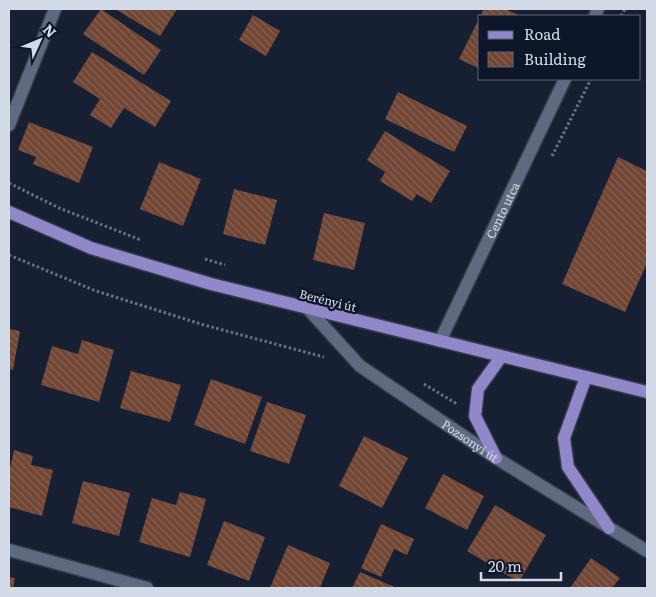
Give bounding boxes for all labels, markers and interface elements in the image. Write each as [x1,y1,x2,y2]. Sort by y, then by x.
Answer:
north arrow [15,15,65,65]
legend [478,15,641,80]
text: N [39,19,62,42]
text: Road [524,22,560,45]
text: Building [524,47,586,70]
street label: Cento utca [481,178,524,241]
street label: Berényi út [297,284,359,316]
street label: Pozsonyi út [438,415,503,466]
scale bar [481,550,561,582]
text: 20 m [488,554,522,577]

